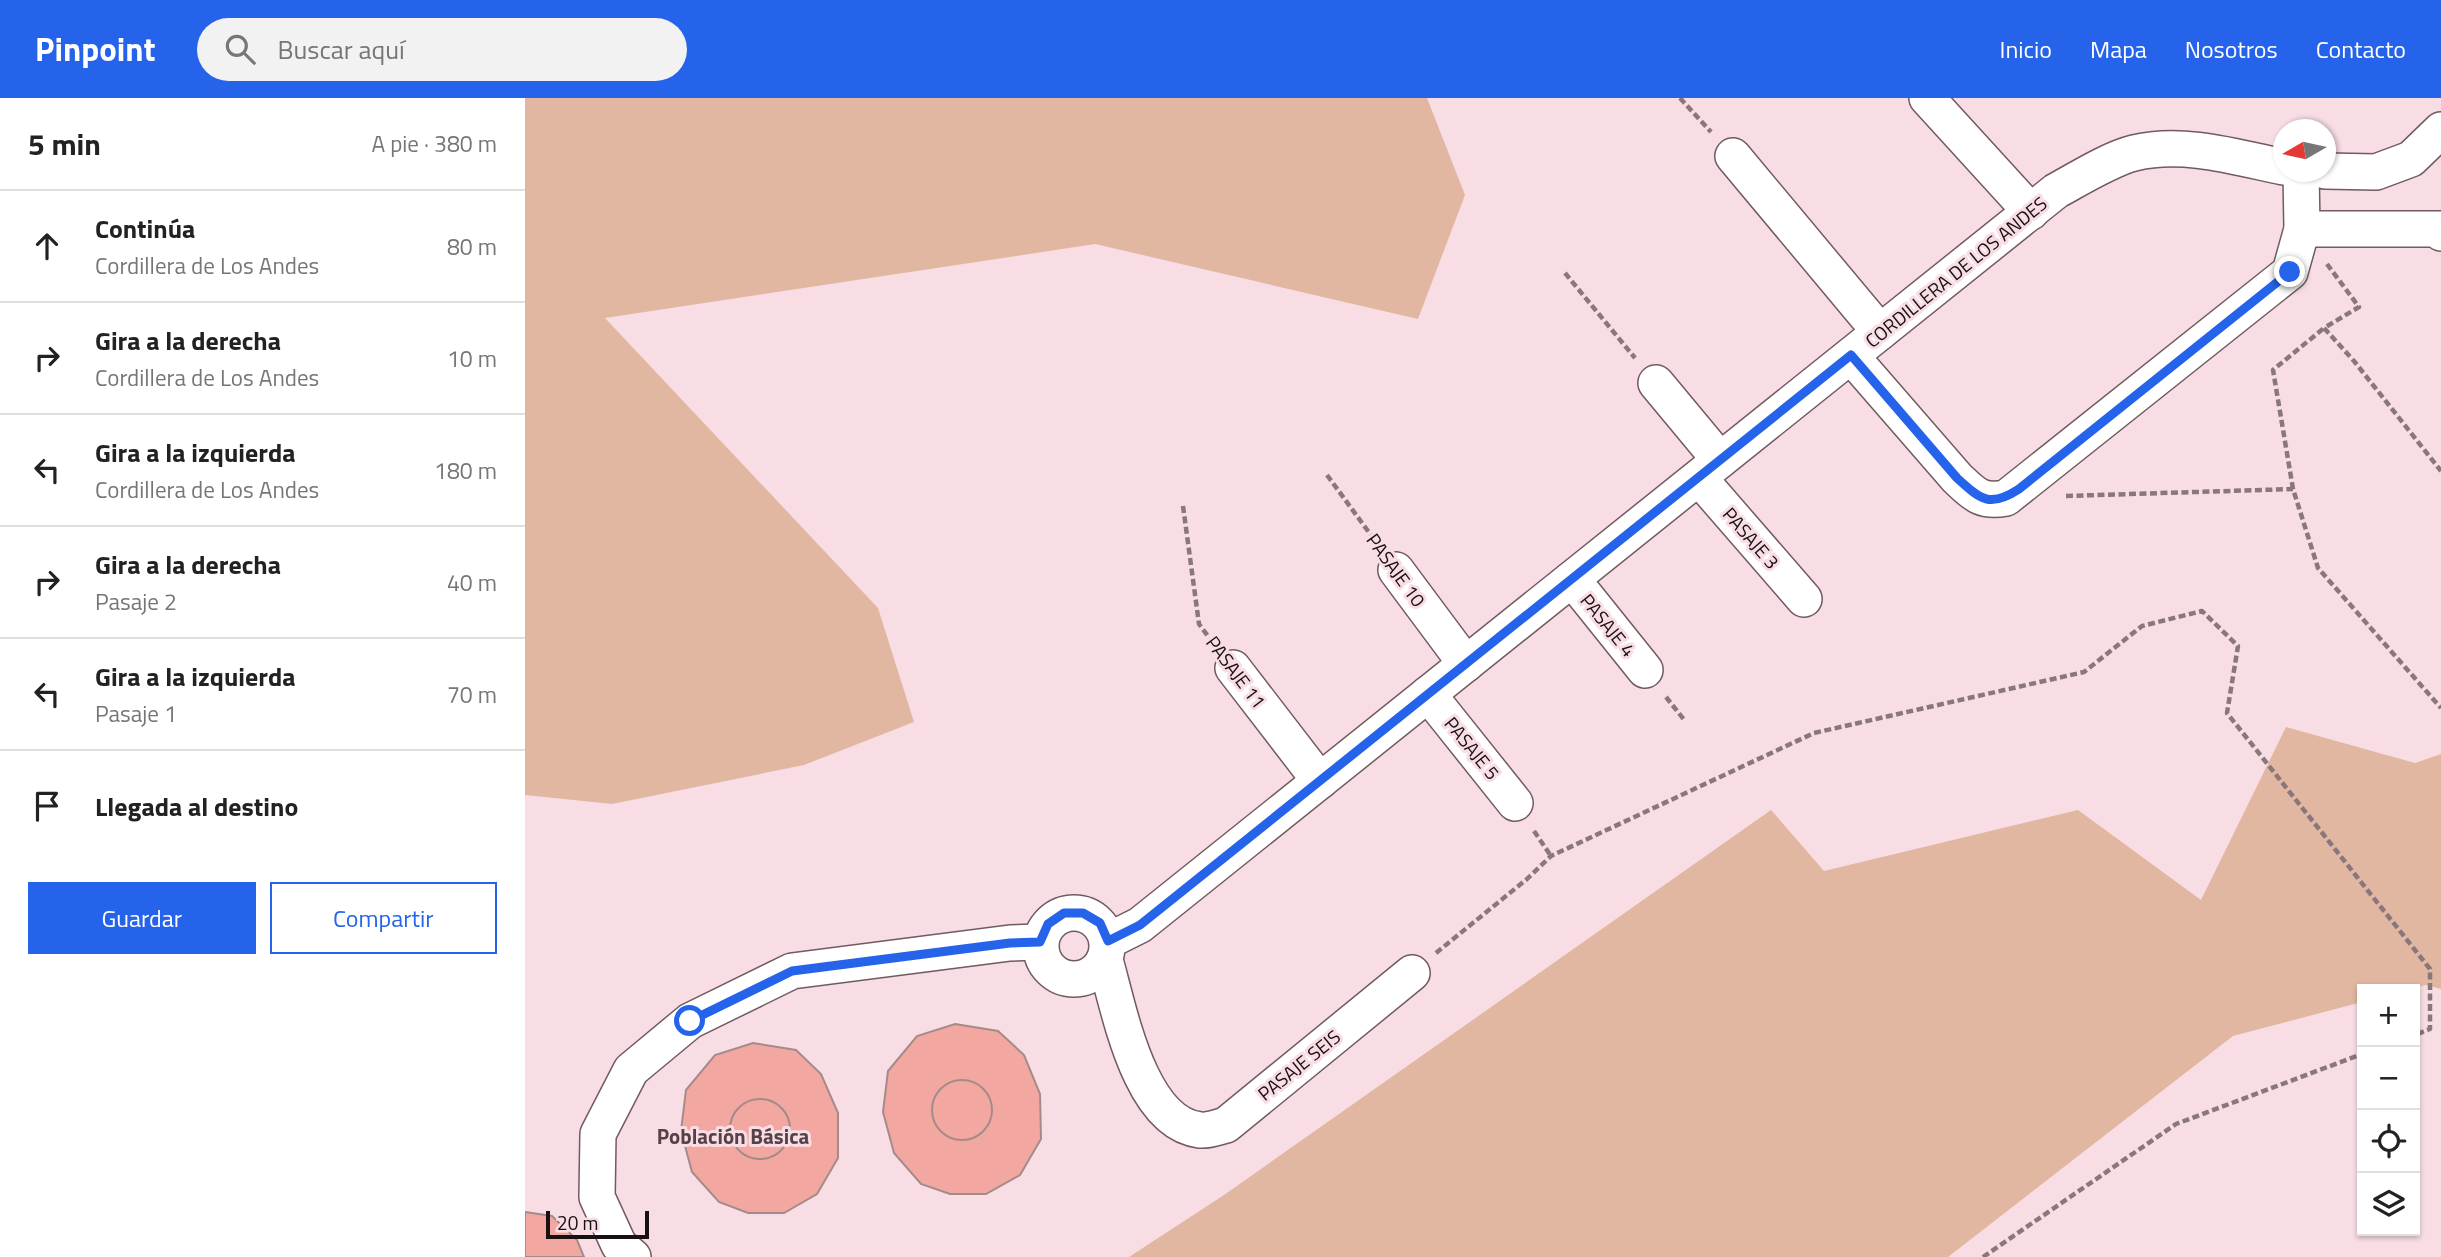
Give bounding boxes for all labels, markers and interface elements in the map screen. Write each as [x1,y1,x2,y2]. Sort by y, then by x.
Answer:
search box [197,18,687,81]
text: Pinpoint [35,24,155,74]
icon: search [221,30,259,68]
text: Buscar aquí [277,30,405,69]
text: Inicio [2000,31,2052,67]
text: Mapa [2090,31,2147,67]
text: Nosotros [2185,31,2278,67]
text: Contacto [2316,31,2406,67]
north arrow [2273,119,2336,182]
text: 5 min [28,121,101,167]
text: A pie · 380 m [371,126,497,161]
street label: CORDILLERA DE LOS ANDES [1858,189,2053,354]
text: Continúa [95,209,195,248]
icon: ahead [28,227,66,265]
text: 80 m [447,229,497,264]
text: Cordillera de Los Andes [95,248,319,283]
route end [2274,256,2305,287]
text: Gira a la derecha [95,321,281,360]
icon: right [28,339,66,377]
text: 10 m [447,341,497,376]
text: Cordillera de Los Andes [95,360,319,395]
text: Gira a la izquierda [95,433,296,472]
icon: left [28,451,66,489]
text: 180 m [434,453,497,488]
text: Cordillera de Los Andes [95,472,319,507]
street label: PASAJE 3 [1716,500,1787,575]
street label: PASAJE 10 [1360,527,1433,612]
text: Gira a la derecha [95,545,281,584]
icon: right [28,563,66,601]
text: 40 m [447,565,497,600]
text: Pasaje 2 [95,584,177,619]
street label: PASAJE 4 [1574,587,1643,663]
street label: PASAJE 11 [1199,629,1273,714]
text: Gira a la izquierda [95,657,296,696]
icon: left [28,675,66,713]
text: 70 m [447,677,497,712]
text: Pasaje 1 [95,696,177,731]
street label: PASAJE 5 [1438,710,1507,786]
icon: arrive [28,787,66,825]
text: Llegada al destino [95,787,298,826]
button: Guardar [28,882,256,954]
button: Compartir [270,882,497,954]
map controls [2357,984,2420,1236]
button: + [2357,984,2420,1047]
route start [674,1005,705,1036]
street label: PASAJE SEIS [1251,1022,1346,1107]
button: − [2357,1047,2420,1110]
button: locate [2357,1110,2420,1173]
district label: Población Básica [657,1120,810,1152]
button: layers [2357,1173,2420,1236]
scale bar [546,1208,649,1240]
text: 20 m [557,1208,598,1237]

